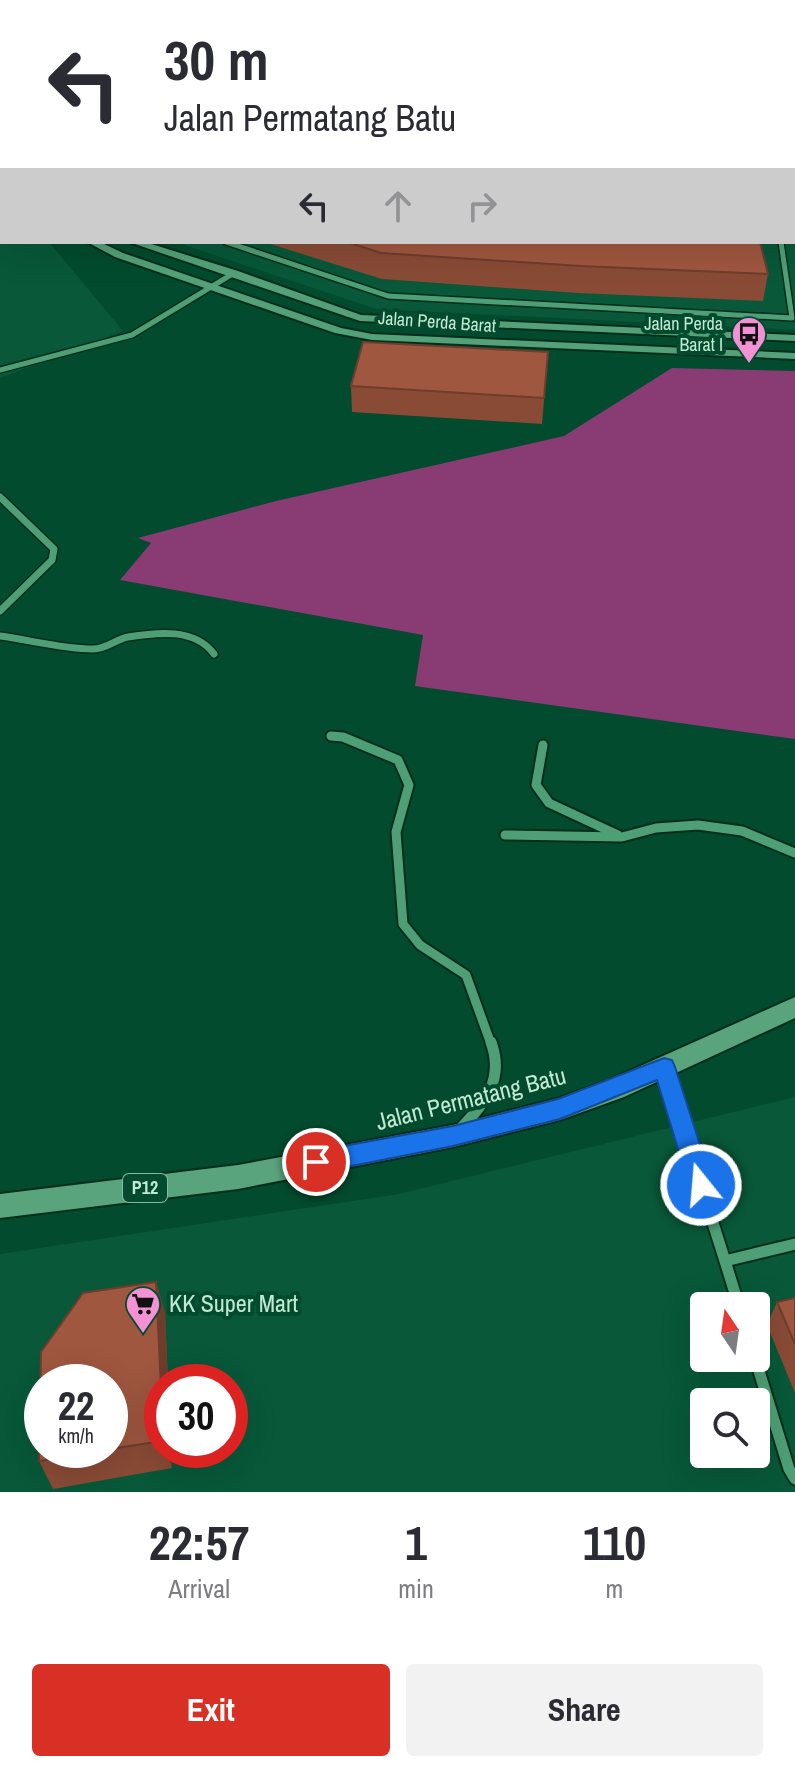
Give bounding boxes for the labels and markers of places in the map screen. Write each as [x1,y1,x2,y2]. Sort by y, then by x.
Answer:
place label: Jalan Perda Barat I [644,311,723,357]
bus stop icon: Jalan Perda Barat I [730,315,768,365]
pin [282,1128,350,1196]
supermarket icon: KK Super Mart [124,1285,162,1335]
place label: KK Super Mart [169,1287,299,1319]

